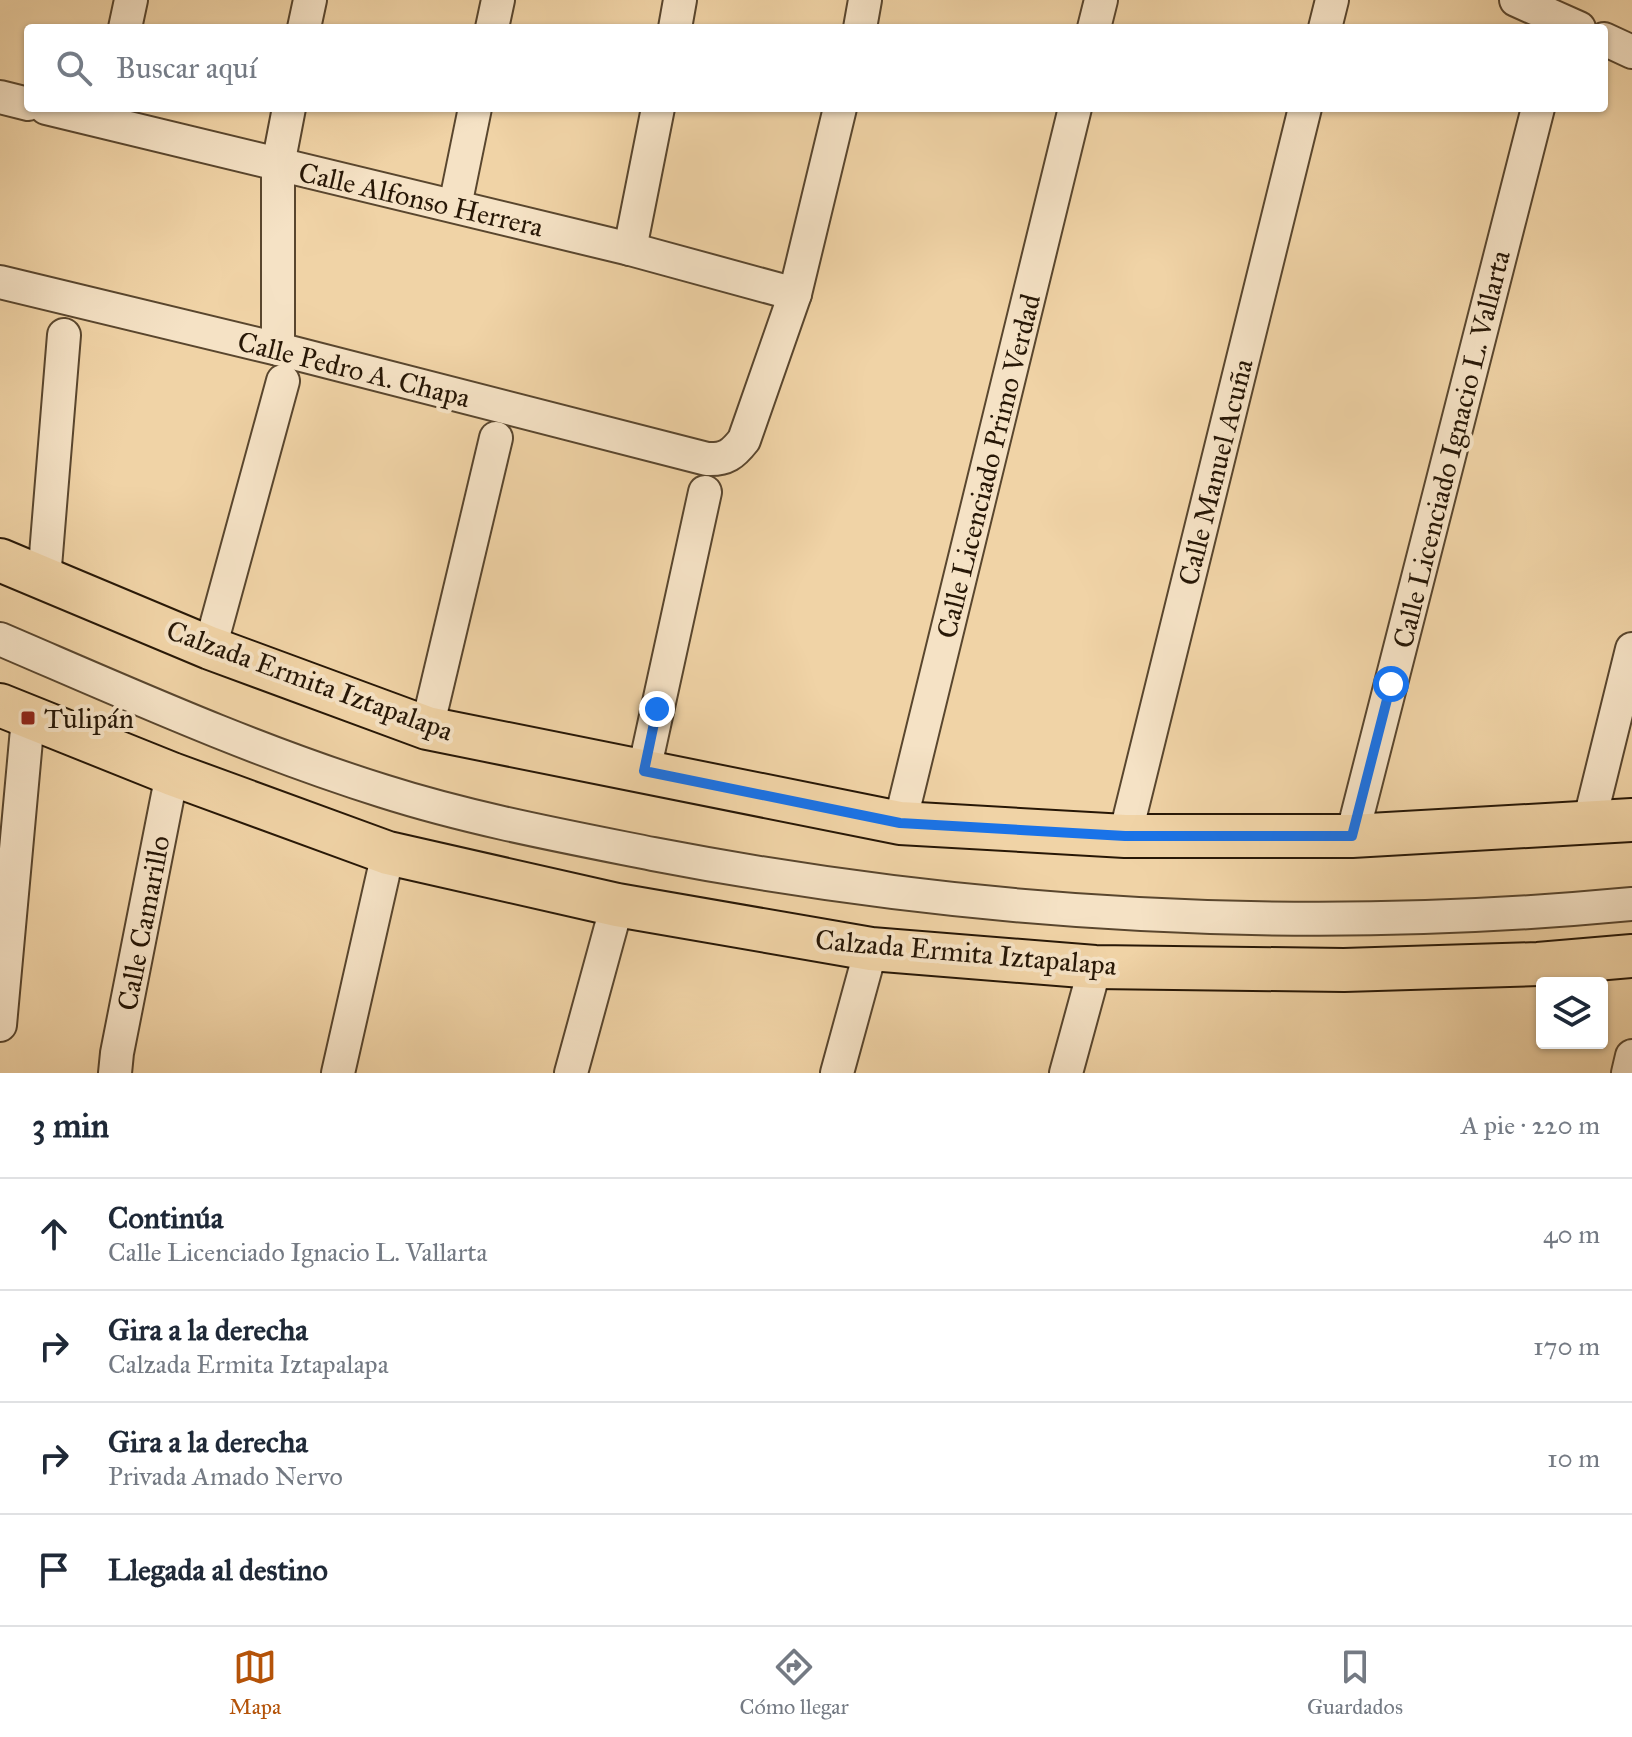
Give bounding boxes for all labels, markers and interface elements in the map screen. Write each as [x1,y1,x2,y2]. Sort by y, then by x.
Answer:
search box [24,24,1608,112]
icon: search [52,46,96,90]
text: Buscar aquí [116,50,257,86]
street label: Calle Alfonso Herrera [295,154,547,245]
street label: Calle Licenciado Ignacio L. Vallarta [1385,246,1518,652]
street label: Calle Licenciado Primo Verdad [929,290,1048,642]
street label: Calle Pedro A. Chapa [234,324,474,415]
street label: Calle Manuel Acuña [1170,355,1261,589]
street label: Calzada Ermita Iztapalapa [162,612,458,749]
route start [1373,666,1409,702]
route end [639,691,675,727]
place label: Tulipán [44,701,134,736]
marker: Tulipán [19,709,37,727]
street label: Calle Camarillo [109,833,178,1014]
street label: Calzada Ermita Iztapalapa [814,922,1118,983]
map controls [1536,977,1608,1049]
button: layers [1536,977,1608,1049]
text: 3 min [32,1105,109,1146]
text: A pie · 220 m [1461,1109,1600,1141]
text: Continúa [108,1200,224,1236]
icon: ahead [32,1212,76,1256]
text: 40 m [1543,1218,1600,1250]
text: Calle Licenciado Ignacio L. Vallarta [108,1236,487,1268]
text: Gira a la derecha [108,1312,308,1348]
icon: right [32,1324,76,1368]
text: 170 m [1533,1330,1600,1362]
text: Calzada Ermita Iztapalapa [108,1348,389,1380]
text: Gira a la derecha [108,1424,308,1460]
icon: right [32,1436,76,1480]
text: 10 m [1547,1442,1600,1474]
text: Privada Amado Nervo [108,1460,343,1492]
icon: arrive [32,1548,76,1592]
text: Llegada al destino [108,1552,328,1588]
tab: Mapa [229,1645,281,1720]
tab: Cómo llegar [739,1645,849,1720]
tab: Guardados [1307,1645,1403,1720]

